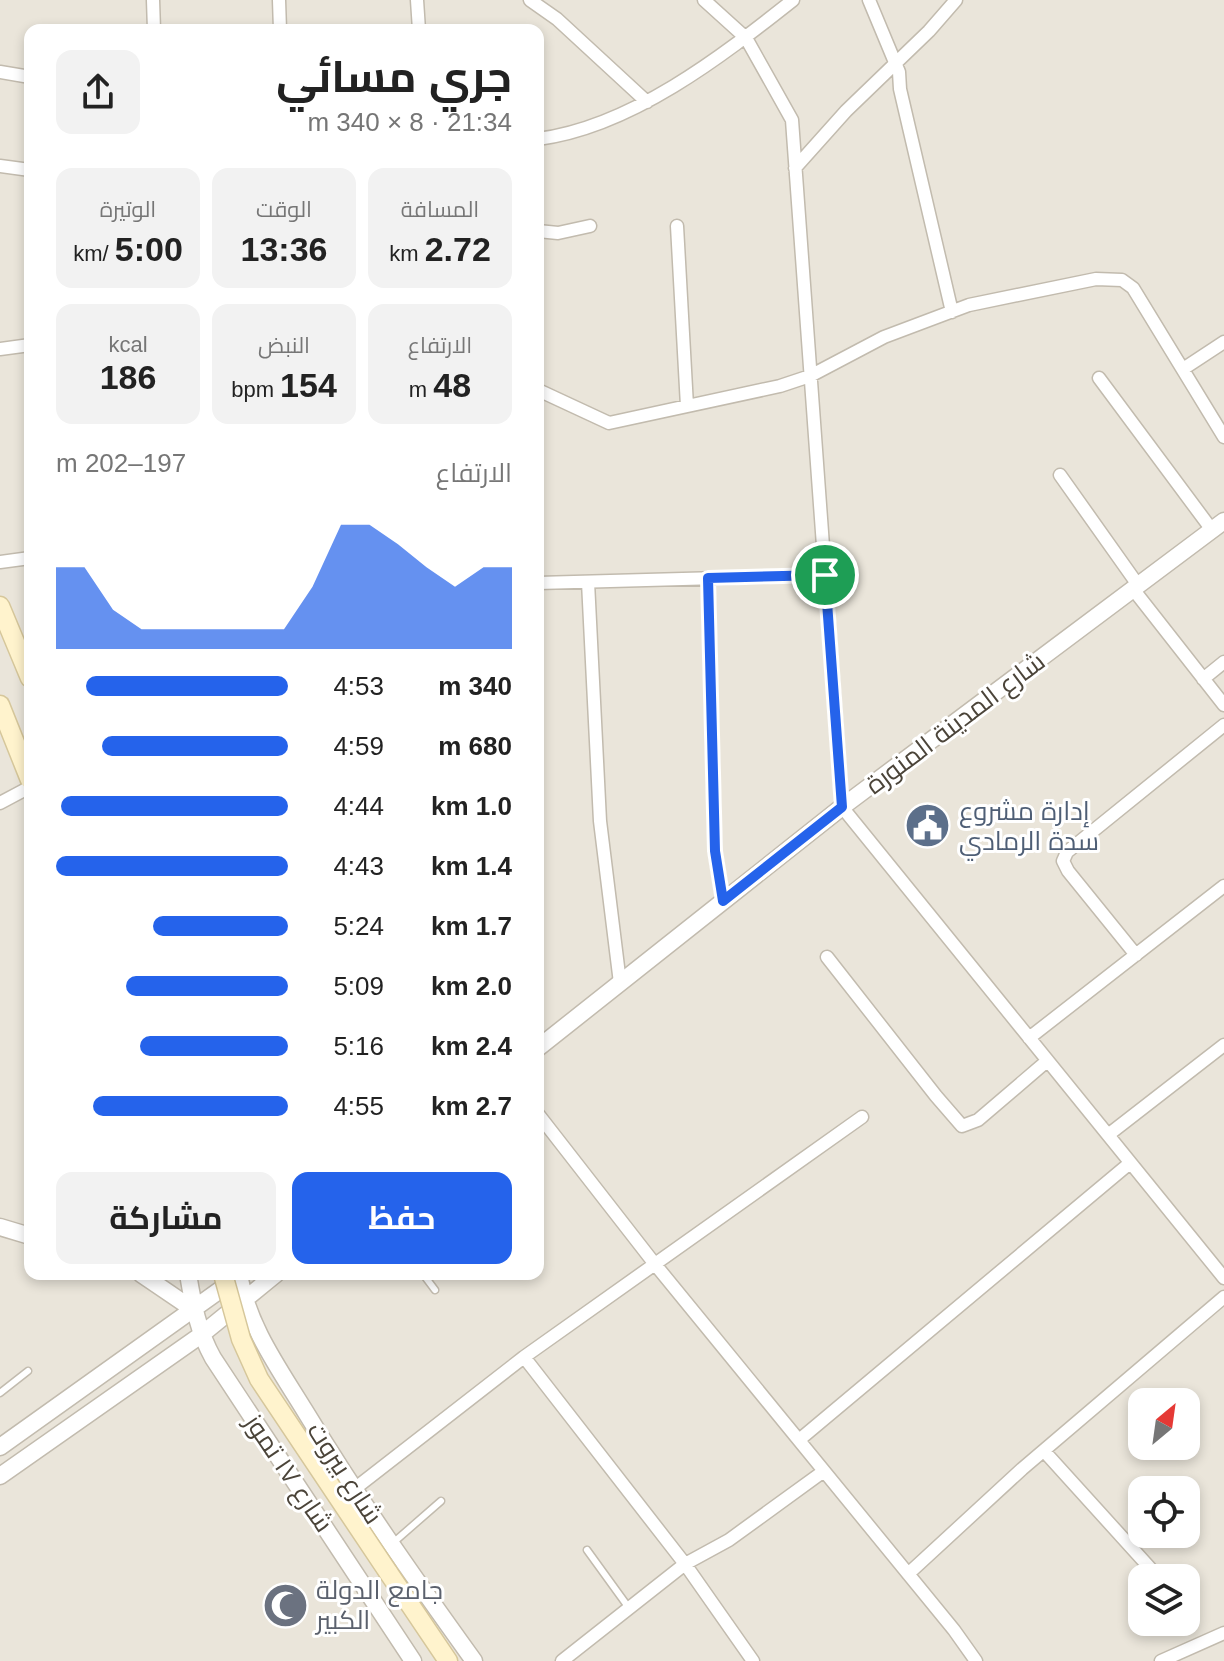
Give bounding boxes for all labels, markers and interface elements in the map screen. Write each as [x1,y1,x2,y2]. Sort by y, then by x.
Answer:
button: share [56,50,140,134]
text: جري مسائي [276,52,512,101]
text: 21:34 · 8 × 340 m [307,107,512,137]
text: الوتيرة [100,197,156,222]
text: الوقت [256,197,312,222]
text: المسافة [401,197,479,222]
text: 5:00 [115,230,183,268]
text: 13:36 [241,230,327,268]
text: 2.72 [425,230,491,268]
text: /km [73,241,115,266]
text: km [389,241,425,266]
text: kcal [108,332,148,357]
text: النبض [258,333,310,358]
text: الارتفاع [408,333,472,358]
text: 186 [100,358,156,396]
text: 154 [280,366,337,404]
text: 48 [433,366,471,404]
text: bpm [231,377,280,402]
text: m [409,377,433,402]
text: 197–202 m [56,448,186,478]
text: الارتفاع [436,458,512,488]
pin [791,541,859,609]
icon: arrive [803,553,847,597]
street label: شارع المدينة المنورة [860,646,1052,802]
text: 4:53 [333,671,384,701]
text: 340 m [438,671,512,701]
text: 4:59 [333,731,384,761]
text: 680 m [438,731,512,761]
text: 4:44 [333,791,384,821]
text: 1.0 km [431,791,512,821]
place label: إدارة مشروع سدة الرمادي [959,796,1099,861]
public building icon: إدارة مشروع سدة الرمادي [904,802,952,850]
text: 4:43 [333,851,384,881]
text: 1.4 km [431,851,512,881]
text: 5:24 [333,911,384,941]
text: 1.7 km [431,911,512,941]
text: 5:09 [333,971,384,1001]
text: 2.0 km [431,971,512,1001]
text: 5:16 [333,1031,384,1061]
text: 2.4 km [431,1031,512,1061]
text: 4:55 [333,1091,384,1121]
text: 2.7 km [431,1091,512,1121]
button: مشاركة [56,1172,276,1264]
button: حفظ [292,1172,512,1264]
north arrow [1128,1388,1200,1460]
map controls [1128,1388,1200,1636]
street label: شارع ١٧ تموز [236,1407,339,1539]
street label: شارع بيروت [300,1417,389,1530]
button: locate [1128,1476,1200,1548]
button: layers [1128,1564,1200,1636]
place label: جامع الدولة الكبير [314,1575,443,1635]
mosque icon: جامع الدولة الكبير [261,1581,309,1629]

